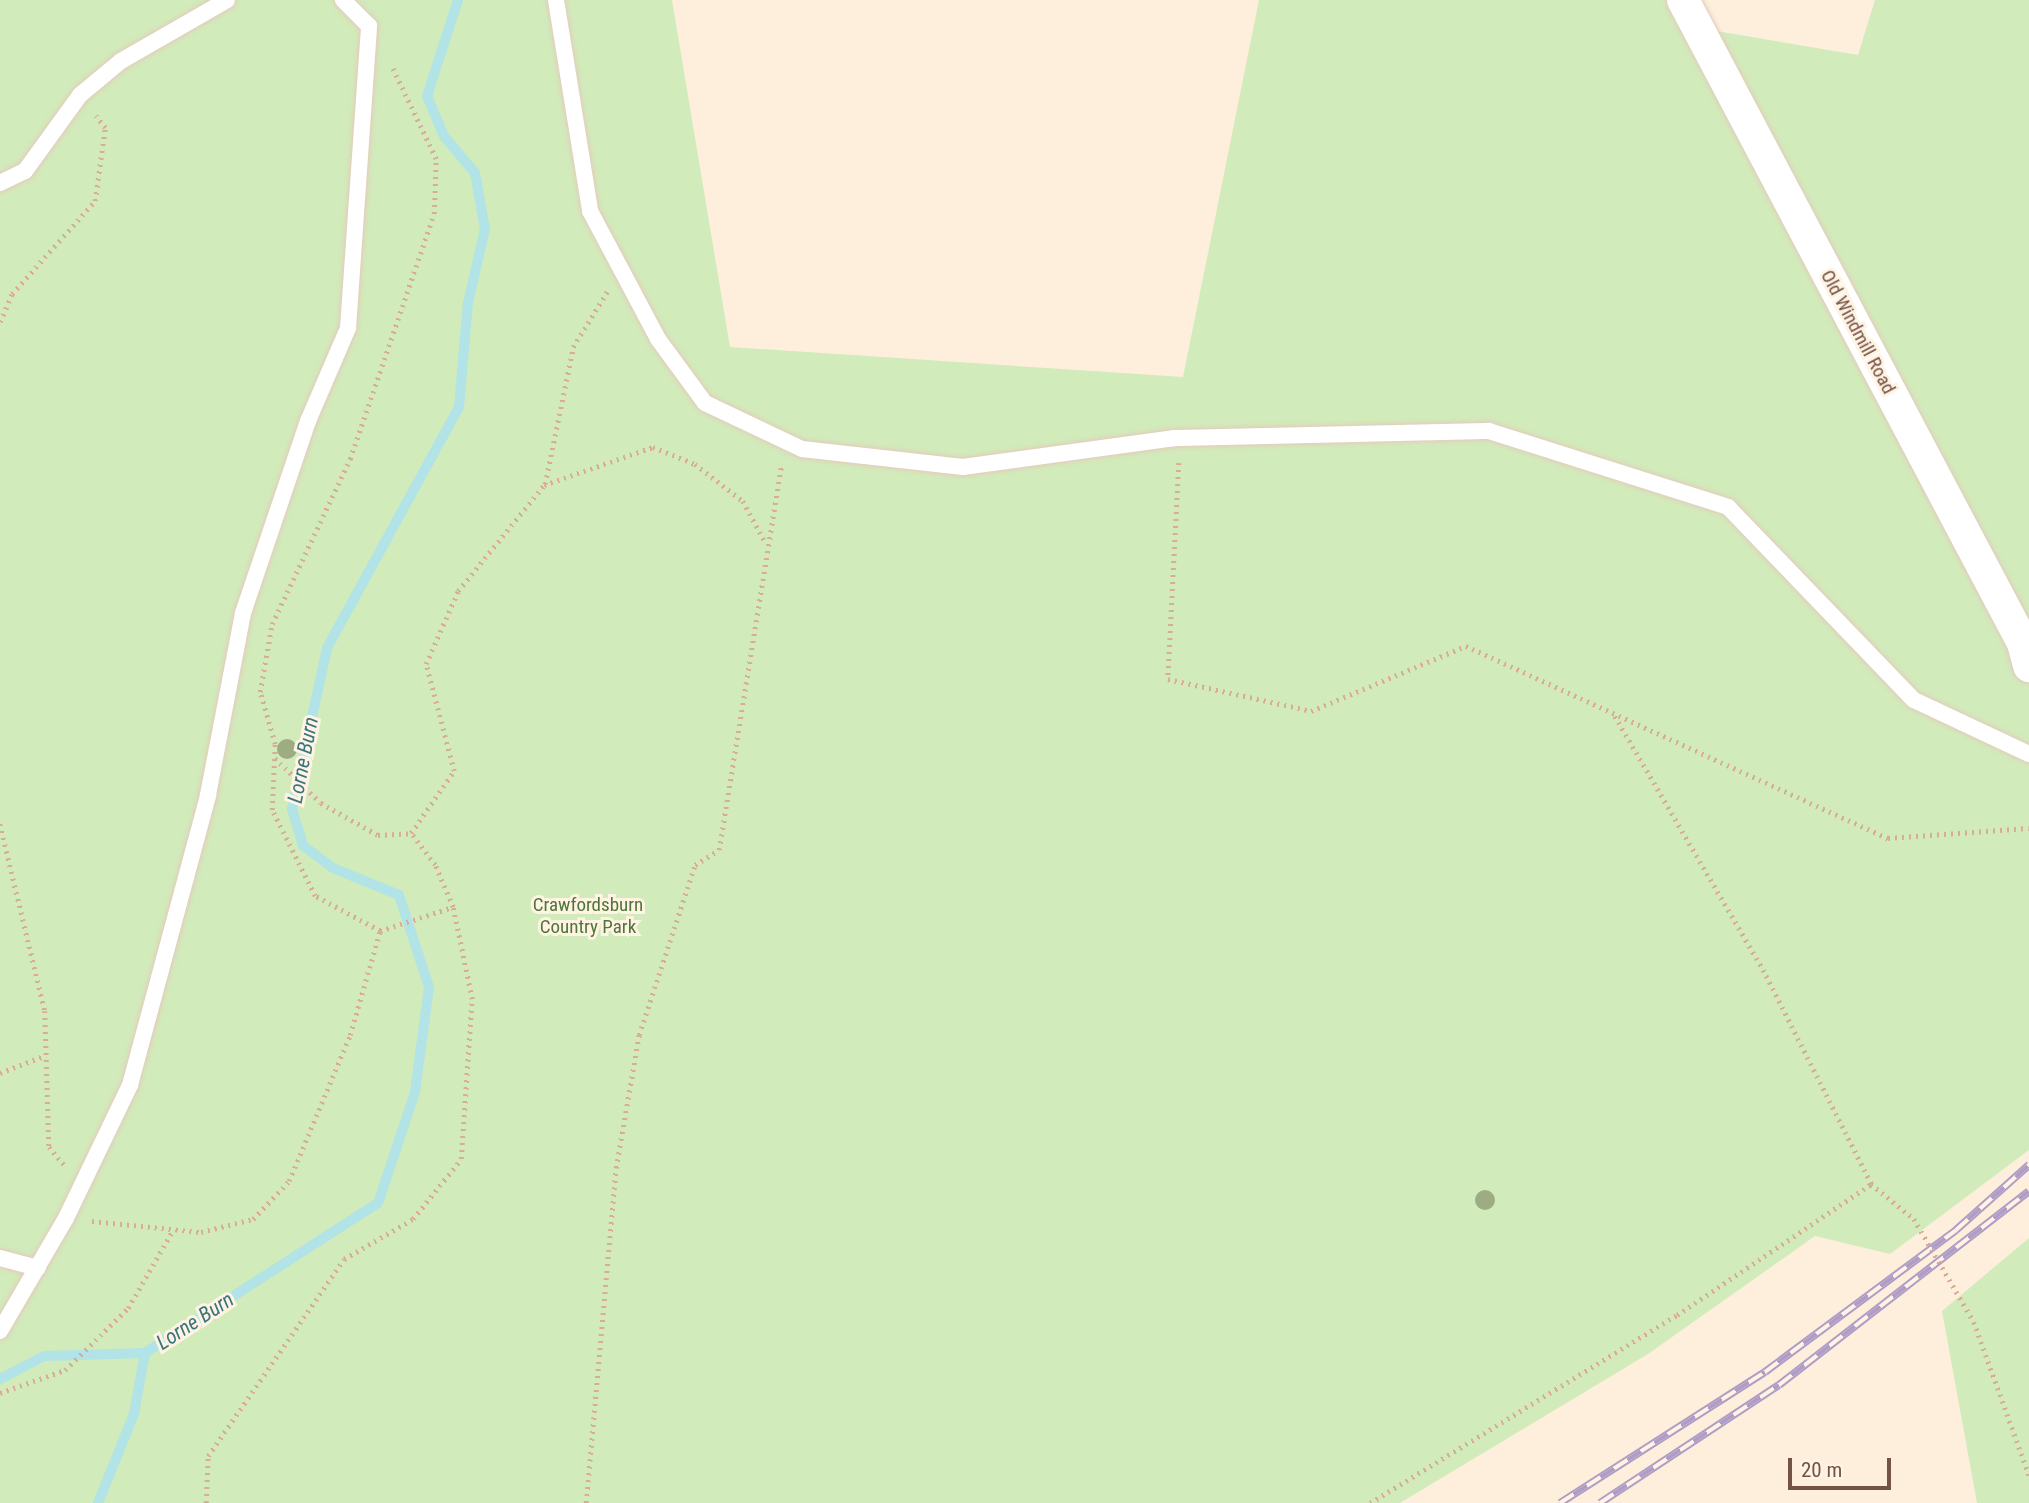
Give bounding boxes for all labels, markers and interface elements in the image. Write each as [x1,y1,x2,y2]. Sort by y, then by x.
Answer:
street label: Old Windmill Road [1816,266,1900,398]
water label: Lorne Burn [282,715,324,805]
park label: Crawfordsburn Country Park [533,894,643,938]
water label: Lorne Burn [152,1287,238,1355]
scale bar [1791,1444,1894,1488]
text: 20 m [1801,1458,1842,1482]

